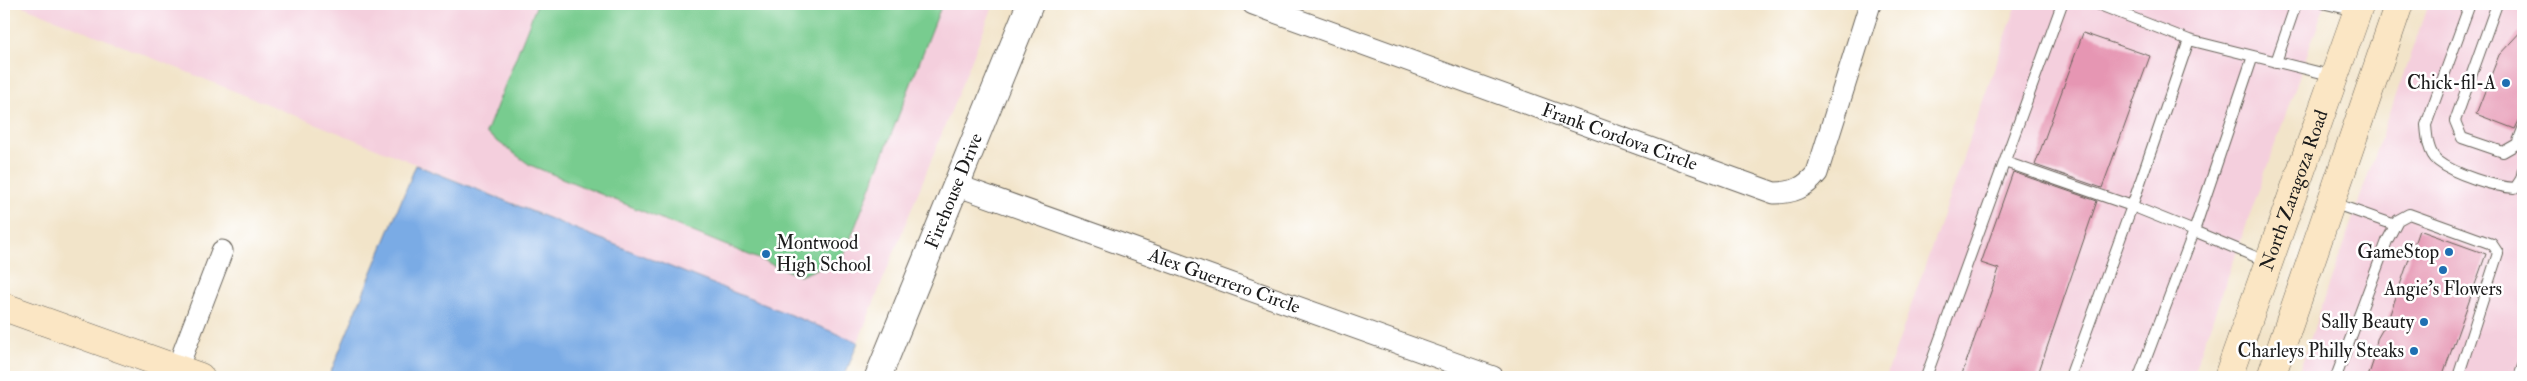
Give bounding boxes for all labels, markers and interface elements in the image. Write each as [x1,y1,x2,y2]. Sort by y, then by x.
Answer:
place label: Chick-fil-A [2407,71,2496,95]
marker: Chick-fil-A [2500,77,2512,89]
street label: Frank Cordova Circle [1539,98,1701,176]
street label: North Zaragoza Road [2255,106,2334,274]
street label: Firehouse Drive [920,129,988,252]
place label: Montwood High School [776,231,871,277]
place label: GameStop [2357,240,2439,265]
street label: Alex Guerrero Circle [1144,242,1304,319]
marker: GameStop [2443,246,2455,258]
marker: Montwood High School [760,248,772,260]
marker: Angie's Flowers [2437,264,2449,276]
place label: Angie's Flowers [2383,277,2502,301]
place label: Sally Beauty [2321,310,2415,334]
marker: Sally Beauty [2418,316,2430,328]
place label: Charleys Philly Steaks [2238,339,2404,363]
marker: Charleys Philly Steaks [2408,345,2420,357]

